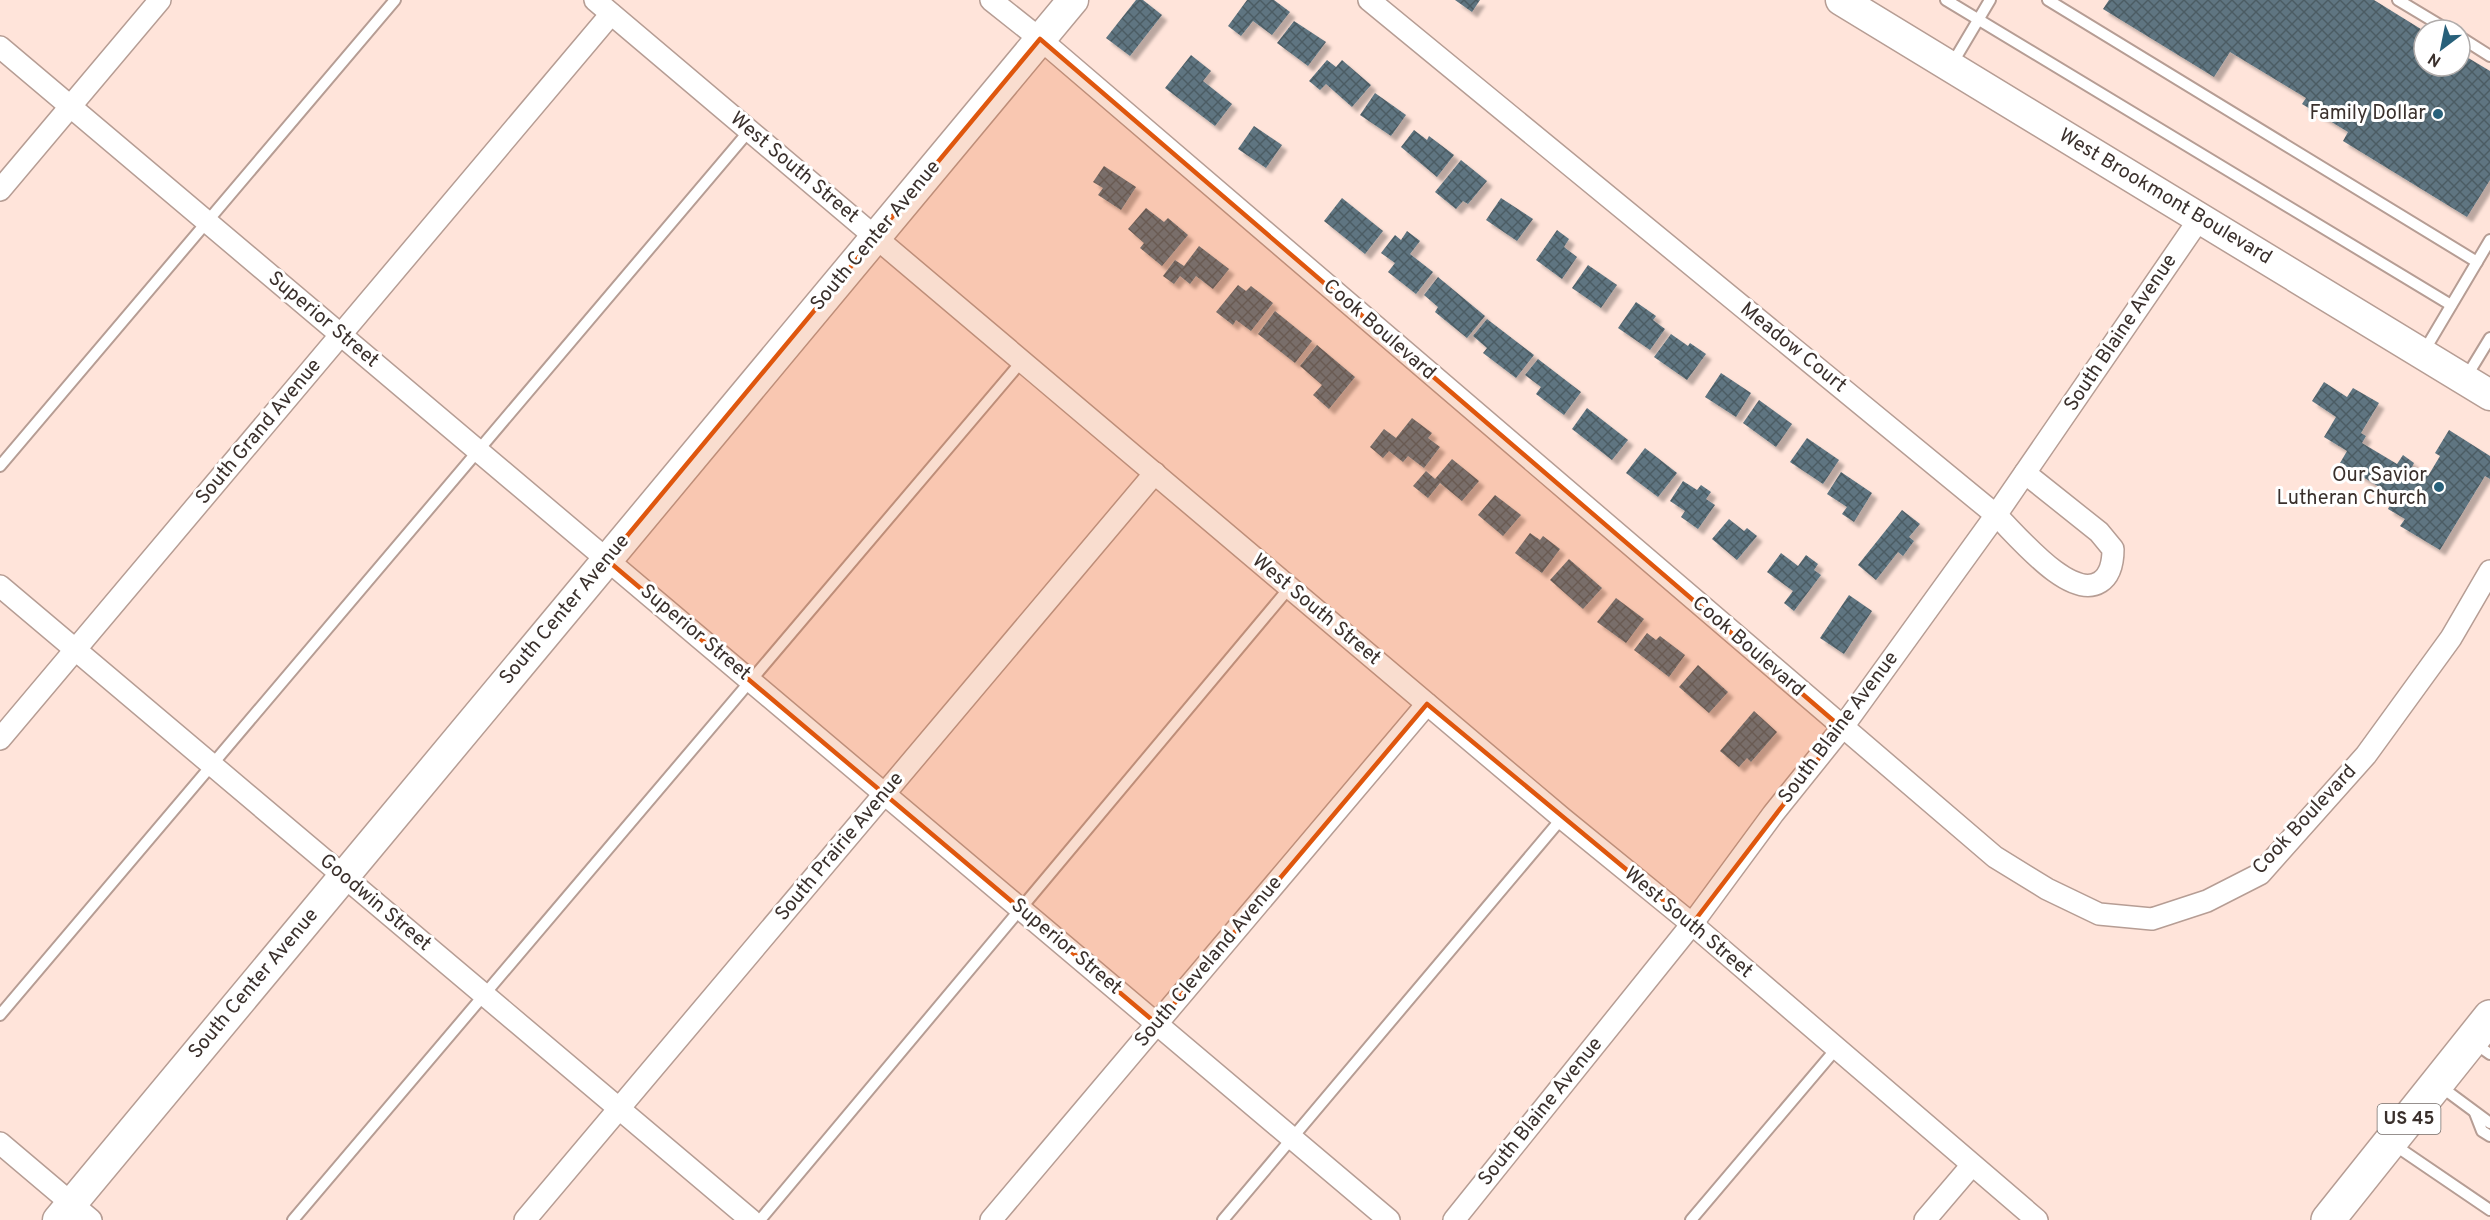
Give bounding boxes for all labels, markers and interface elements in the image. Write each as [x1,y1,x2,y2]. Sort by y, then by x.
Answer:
north arrow [2412,18,2472,78]
text: N [2425,47,2445,71]
place label: Family Dollar [2309,101,2426,127]
street label: West South Street [724,106,864,230]
marker: Family Dollar [2431,107,2445,121]
street label: West Brookmont Boulevard [2054,123,2276,271]
street label: South Center Avenue [805,155,947,317]
street label: South Blaine Avenue [2059,249,2183,417]
street label: Superior Street [262,266,384,374]
street label: Cook Boulevard [1317,274,1441,386]
street label: Meadow Court [1734,297,1852,399]
street label: South Grand Avenue [190,354,328,510]
place label: Our Savior Lutheran Church [2277,463,2427,512]
marker: Our Savior Lutheran Church [2432,480,2446,494]
street label: South Center Avenue [494,529,636,691]
street label: West South Street [1246,548,1386,672]
street label: Superior Street [634,579,756,687]
street label: Cook Boulevard [1686,591,1810,703]
street label: South Blaine Avenue [1773,647,1905,809]
street label: Cook Boulevard [2247,759,2363,881]
street label: South Prairie Avenue [770,767,910,927]
street label: Goodwin Street [314,849,436,957]
street label: West South Street [1618,861,1758,985]
street label: South Cleveland Avenue [1130,871,1288,1053]
street label: Superior Street [1005,893,1127,1001]
street label: South Center Avenue [183,903,325,1065]
street label: South Blaine Avenue [1473,1032,1609,1192]
road number: US 45 [2378,1104,2440,1134]

